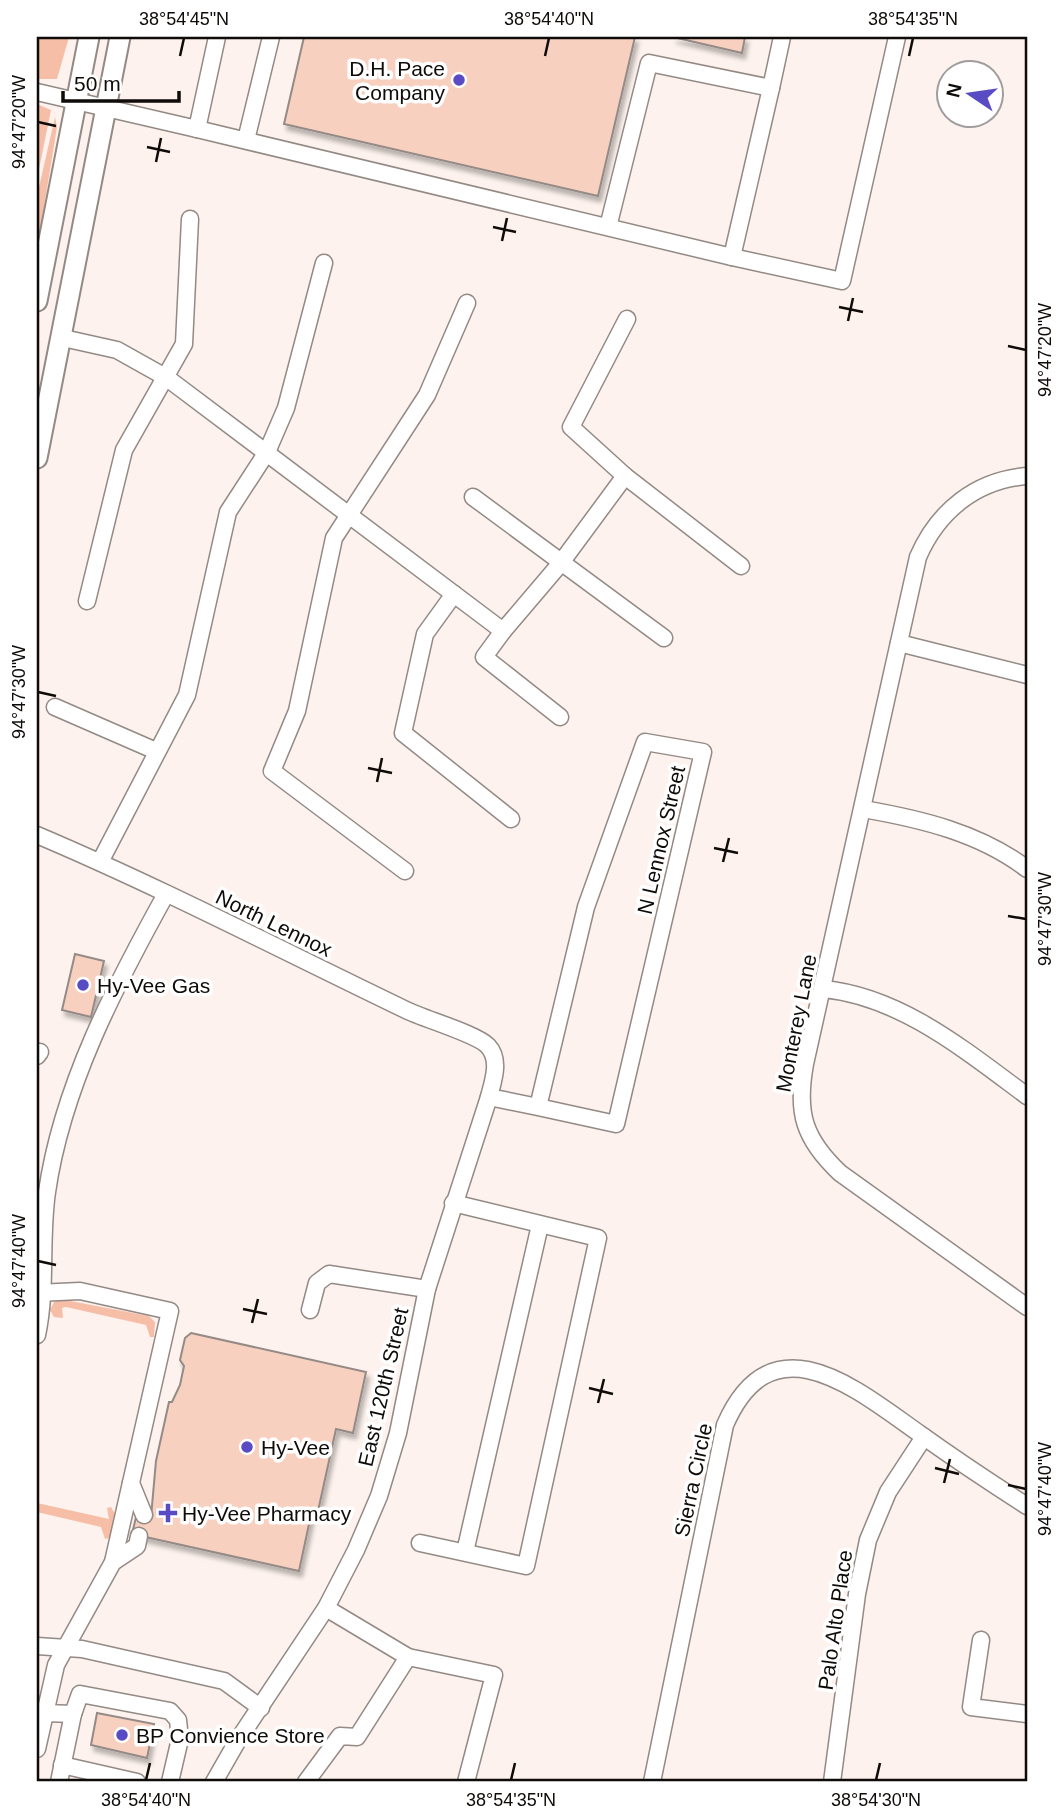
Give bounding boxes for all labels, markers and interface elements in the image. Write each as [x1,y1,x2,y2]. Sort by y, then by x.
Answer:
text: 38°54'45"N [139,9,229,29]
text: 38°54'40"N [504,9,594,29]
text: 38°54'35"N [868,9,958,29]
place label: D.H. Pace Company [349,57,445,104]
scale bar [63,60,178,104]
north arrow [934,60,1004,130]
text: 50 m [74,72,121,95]
marker: D.H. Pace Company [451,72,467,88]
text: 94°47'20"W [9,75,29,169]
text: N [942,81,966,99]
text: 94°47'20"W [1035,303,1055,397]
text: 94°47'30"W [9,645,29,739]
street label: N Lennox Street [633,763,689,917]
text: 94°47'30"W [1035,872,1055,966]
street label: North Lennox [212,885,336,961]
street label: Monterey Lane [771,952,821,1094]
place label: Hy-Vee Gas [97,974,210,997]
marker: Hy-Vee Gas [75,977,91,993]
text: 94°47'40"W [9,1214,29,1308]
street label: East 120th Street [354,1305,412,1469]
street label: Sierra Circle [670,1421,716,1539]
place label: Hy-Vee [261,1436,330,1459]
marker: Hy-Vee [239,1439,255,1455]
text: 94°47'40"W [1035,1442,1055,1536]
place label: Hy-Vee Pharmacy [182,1502,352,1525]
marker: Hy-Vee Pharmacy [160,1505,176,1521]
street label: Palo Alto Place [814,1548,856,1692]
place label: BP Convience Store [136,1724,325,1747]
marker: BP Convience Store [114,1727,130,1743]
text: 38°54'40"N [101,1790,191,1810]
text: 38°54'35"N [466,1790,556,1810]
text: 38°54'30"N [831,1790,921,1810]

